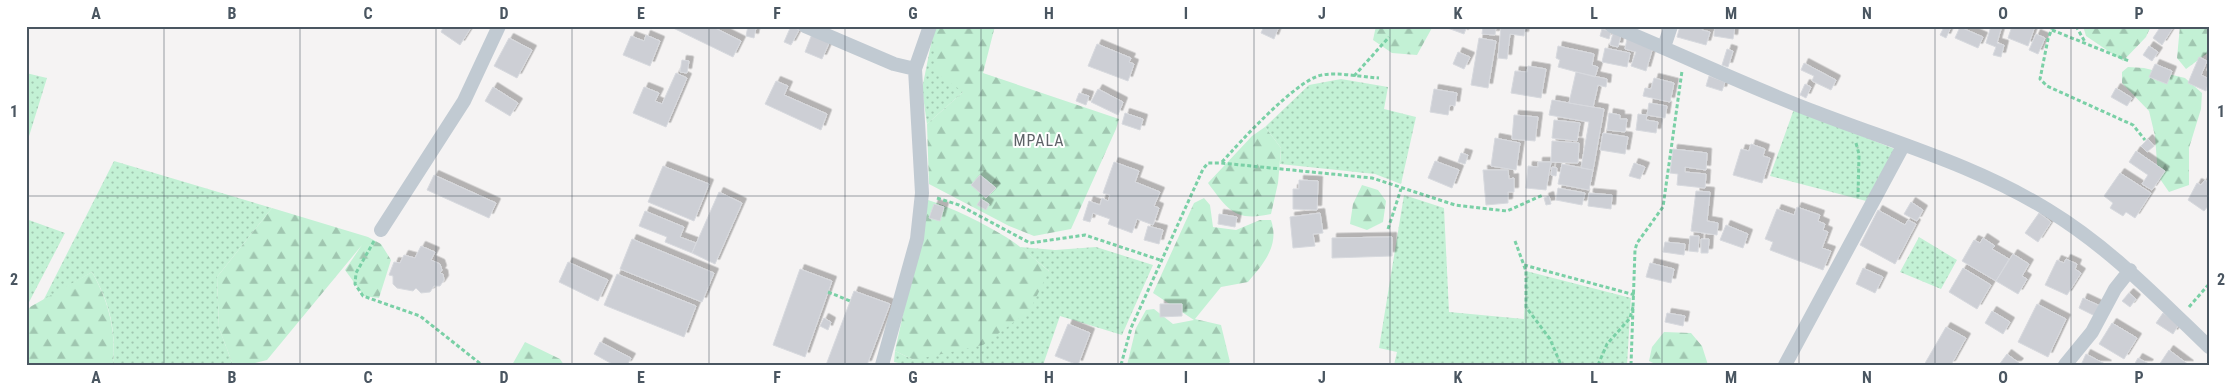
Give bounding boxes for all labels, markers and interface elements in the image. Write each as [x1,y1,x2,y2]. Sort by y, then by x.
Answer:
text: A [91,4,101,23]
text: B [228,4,237,23]
text: C [363,4,373,23]
text: D [499,4,509,23]
text: E [637,4,645,23]
text: F [773,4,781,23]
text: G [908,4,918,23]
text: H [1044,4,1054,23]
text: I [1184,4,1188,23]
text: J [1318,4,1326,23]
text: K [1454,4,1463,23]
text: L [1590,4,1598,23]
text: M [1725,4,1737,23]
text: N [1862,4,1872,23]
text: O [1998,4,2008,23]
text: P [2134,4,2144,23]
text: 1 [10,102,18,121]
text: 1 [2217,102,2225,121]
district label: MPALA [1013,131,1065,150]
text: 2 [10,270,18,289]
text: 2 [2217,270,2225,289]
text: A [91,368,101,387]
text: B [228,368,237,387]
text: C [363,368,373,387]
text: D [499,368,509,387]
text: E [637,368,645,387]
text: F [773,368,781,387]
text: G [908,368,918,387]
text: H [1044,368,1054,387]
text: I [1184,368,1188,387]
text: J [1318,368,1326,387]
text: K [1454,368,1463,387]
text: L [1590,368,1598,387]
text: M [1725,368,1737,387]
text: N [1862,368,1872,387]
text: O [1998,368,2008,387]
text: P [2134,368,2144,387]

